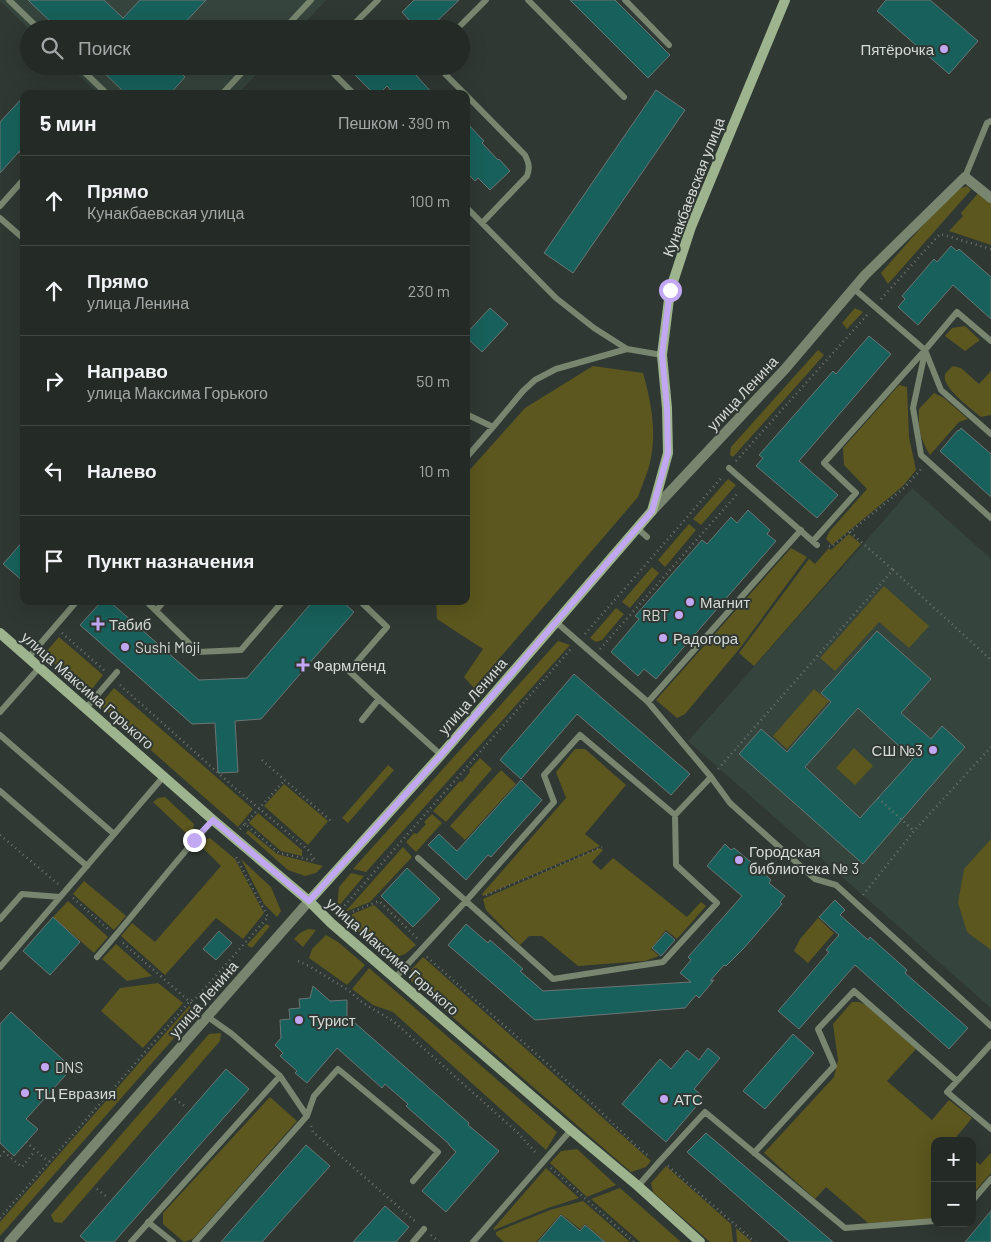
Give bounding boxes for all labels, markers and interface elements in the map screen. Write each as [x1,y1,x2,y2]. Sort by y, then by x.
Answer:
search box [20,20,470,75]
icon: search [38,34,66,62]
text: Поиск [78,36,131,59]
place label: Пятёрочка [860,40,935,58]
marker: Пятёрочка [938,43,950,55]
text: 5 мин [40,110,97,135]
text: Пешком · 390 m [338,113,450,132]
street label: Кунакбаевская улица [658,114,728,259]
text: Прямо [87,179,149,202]
icon: ahead [40,187,68,215]
text: 100 m [410,191,450,210]
text: Кунакбаевская улица [87,203,244,222]
text: Прямо [87,269,149,292]
icon: ahead [40,277,68,305]
route start [659,279,682,302]
text: 230 m [408,281,450,300]
text: улица Ленина [87,293,189,312]
street label: улица Ленина [703,351,782,434]
text: Направо [87,359,168,382]
icon: right [40,367,68,395]
text: 50 m [416,371,450,390]
text: улица Максима Горького [87,383,268,402]
icon: left [40,457,68,485]
text: Налево [87,459,157,482]
text: 10 m [419,461,450,480]
icon: arrive [40,547,68,575]
text: Пункт назначения [87,549,254,572]
place label: Магнит [700,593,750,611]
marker: Магнит [684,596,696,608]
place label: RBT [642,606,669,624]
marker: RBT [673,609,685,621]
place label: Табиб [109,615,151,633]
marker: Табиб [91,617,105,631]
street label: улица Максима Горького [18,628,158,752]
place label: Радогора [673,629,739,647]
marker: Радогора [657,632,669,644]
place label: Sushi Moji [135,638,200,656]
marker: Sushi Moji [119,641,131,653]
street label: улица Ленина [434,653,511,738]
place label: Фармленд [313,656,386,674]
marker: Фармленд [297,659,309,671]
place label: СШ №3 [872,741,923,759]
marker: СШ №3 [927,744,939,756]
route end [183,829,206,852]
place label: Городская библиотека № 3 [749,842,859,877]
marker: Городская библиотека № 3 [733,854,745,866]
street label: улица Максима Горького [323,894,463,1018]
street label: улица Ленина [165,956,242,1041]
place label: Турист [309,1011,356,1029]
marker: Турист [293,1014,305,1026]
place label: DNS [55,1058,83,1076]
marker: DNS [39,1061,51,1073]
place label: ТЦ Евразия [35,1084,116,1102]
marker: ТЦ Евразия [19,1087,31,1099]
place label: АТС [674,1090,703,1108]
marker: АТС [658,1093,670,1105]
map controls [931,1137,976,1227]
button: + [931,1137,976,1182]
button: − [931,1182,976,1227]

